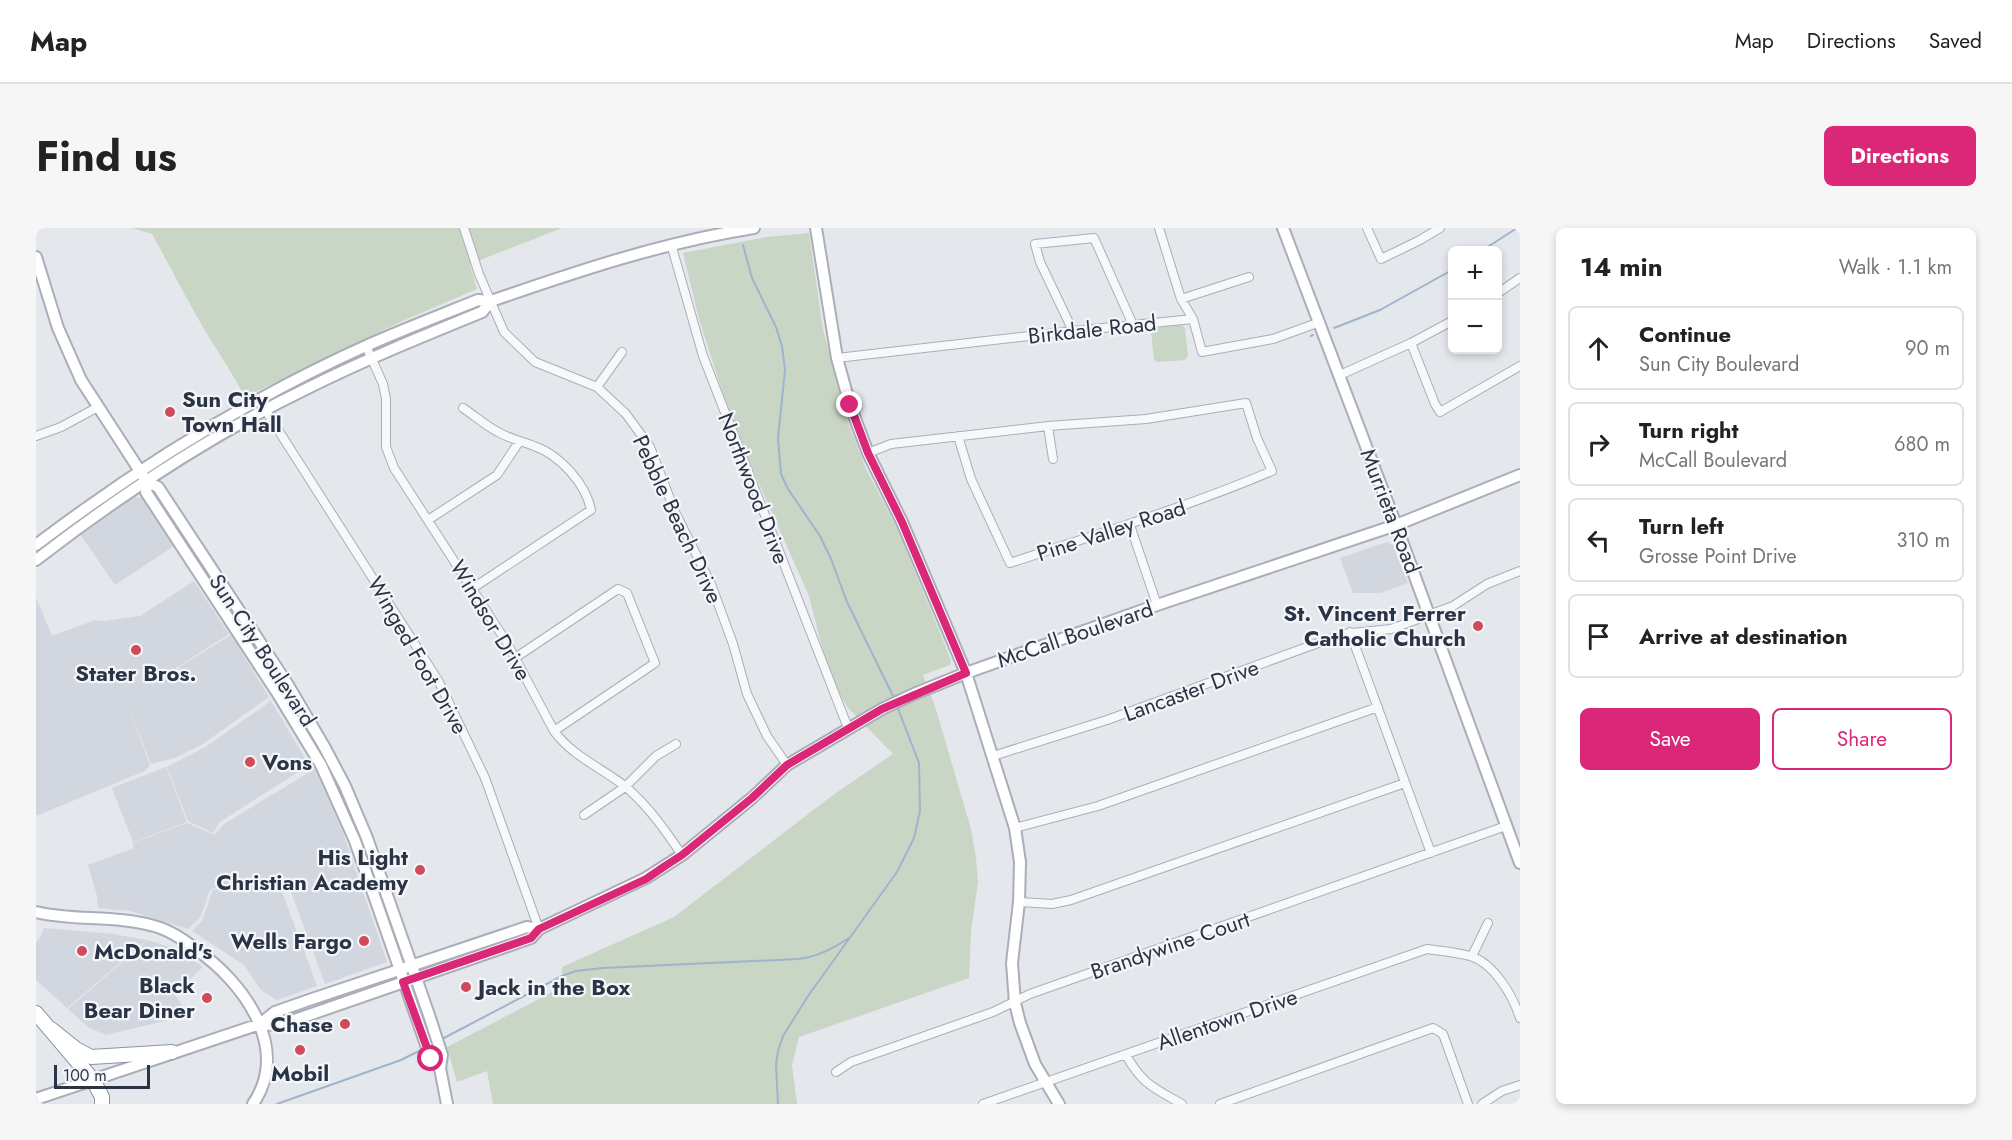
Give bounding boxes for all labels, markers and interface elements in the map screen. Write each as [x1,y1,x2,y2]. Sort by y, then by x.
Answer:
text: Map [30,21,87,62]
text: Map [1735,26,1774,56]
text: Directions [1807,26,1896,56]
text: Saved [1929,26,1982,56]
text: Find us [36,126,177,187]
button: Directions [1824,126,1976,186]
map controls [1448,246,1502,354]
button: + [1448,246,1502,300]
text: 14 min [1580,248,1663,286]
text: Walk · 1.1 km [1839,253,1952,282]
button: − [1448,300,1502,354]
street label: Birkdale Road [1026,306,1158,352]
text: Continue [1639,318,1731,350]
icon: ahead [1582,332,1615,365]
text: 90 m [1905,334,1950,363]
text: Sun City Boulevard [1639,350,1799,379]
place label: Sun City Town Hall [182,383,282,440]
route end [836,391,862,417]
marker: Sun City Town Hall [163,405,177,419]
street label: Northwood Drive [710,408,798,568]
text: Turn right [1639,414,1739,446]
icon: right [1582,428,1615,461]
street label: Pebble Beach Drive [625,430,731,608]
text: 680 m [1894,430,1950,459]
street label: Murrieta Road [1353,444,1429,578]
text: McCall Boulevard [1639,446,1787,475]
street label: Pine Valley Road [1032,491,1190,569]
text: Turn left [1639,510,1724,542]
icon: left [1582,524,1615,557]
text: 310 m [1896,526,1950,555]
text: Grosse Point Drive [1639,542,1797,571]
street label: Windsor Drive [442,554,540,686]
street label: Sun City Boulevard [202,567,324,733]
street label: Winged Foot Drive [360,570,476,740]
street label: McCall Boulevard [993,592,1157,676]
place label: St. Vincent Ferrer Catholic Church [1283,597,1466,654]
marker: St. Vincent Ferrer Catholic Church [1471,619,1485,633]
icon: arrive [1582,620,1615,653]
text: Arrive at destination [1639,620,1848,652]
marker: Stater Bros. [129,643,143,657]
street label: Lancaster Drive [1119,651,1263,729]
place label: Stater Bros. [75,657,197,689]
button: Save [1580,708,1760,770]
button: Share [1772,708,1952,770]
place label: Vons [261,746,312,778]
marker: Vons [243,755,257,769]
place label: His Light Christian Academy [216,841,409,898]
marker: His Light Christian Academy [413,863,427,877]
street label: Brandywine Court [1086,903,1255,987]
place label: Wells Fargo [231,925,352,957]
marker: Wells Fargo [357,934,371,948]
place label: McDonald's [94,935,212,967]
marker: McDonald's [75,944,89,958]
place label: Black Bear Diner [84,969,195,1026]
place label: Jack in the Box [474,971,631,1003]
marker: Jack in the Box [459,980,473,994]
street label: Allentown Drive [1153,980,1301,1058]
marker: Black Bear Diner [200,991,214,1005]
place label: Chase [271,1008,333,1040]
marker: Chase [338,1017,352,1031]
marker: Mobil [293,1043,307,1057]
route start [417,1045,443,1071]
place label: Mobil [271,1057,329,1089]
scale bar [54,1062,150,1090]
text: 100 m [63,1064,107,1087]

